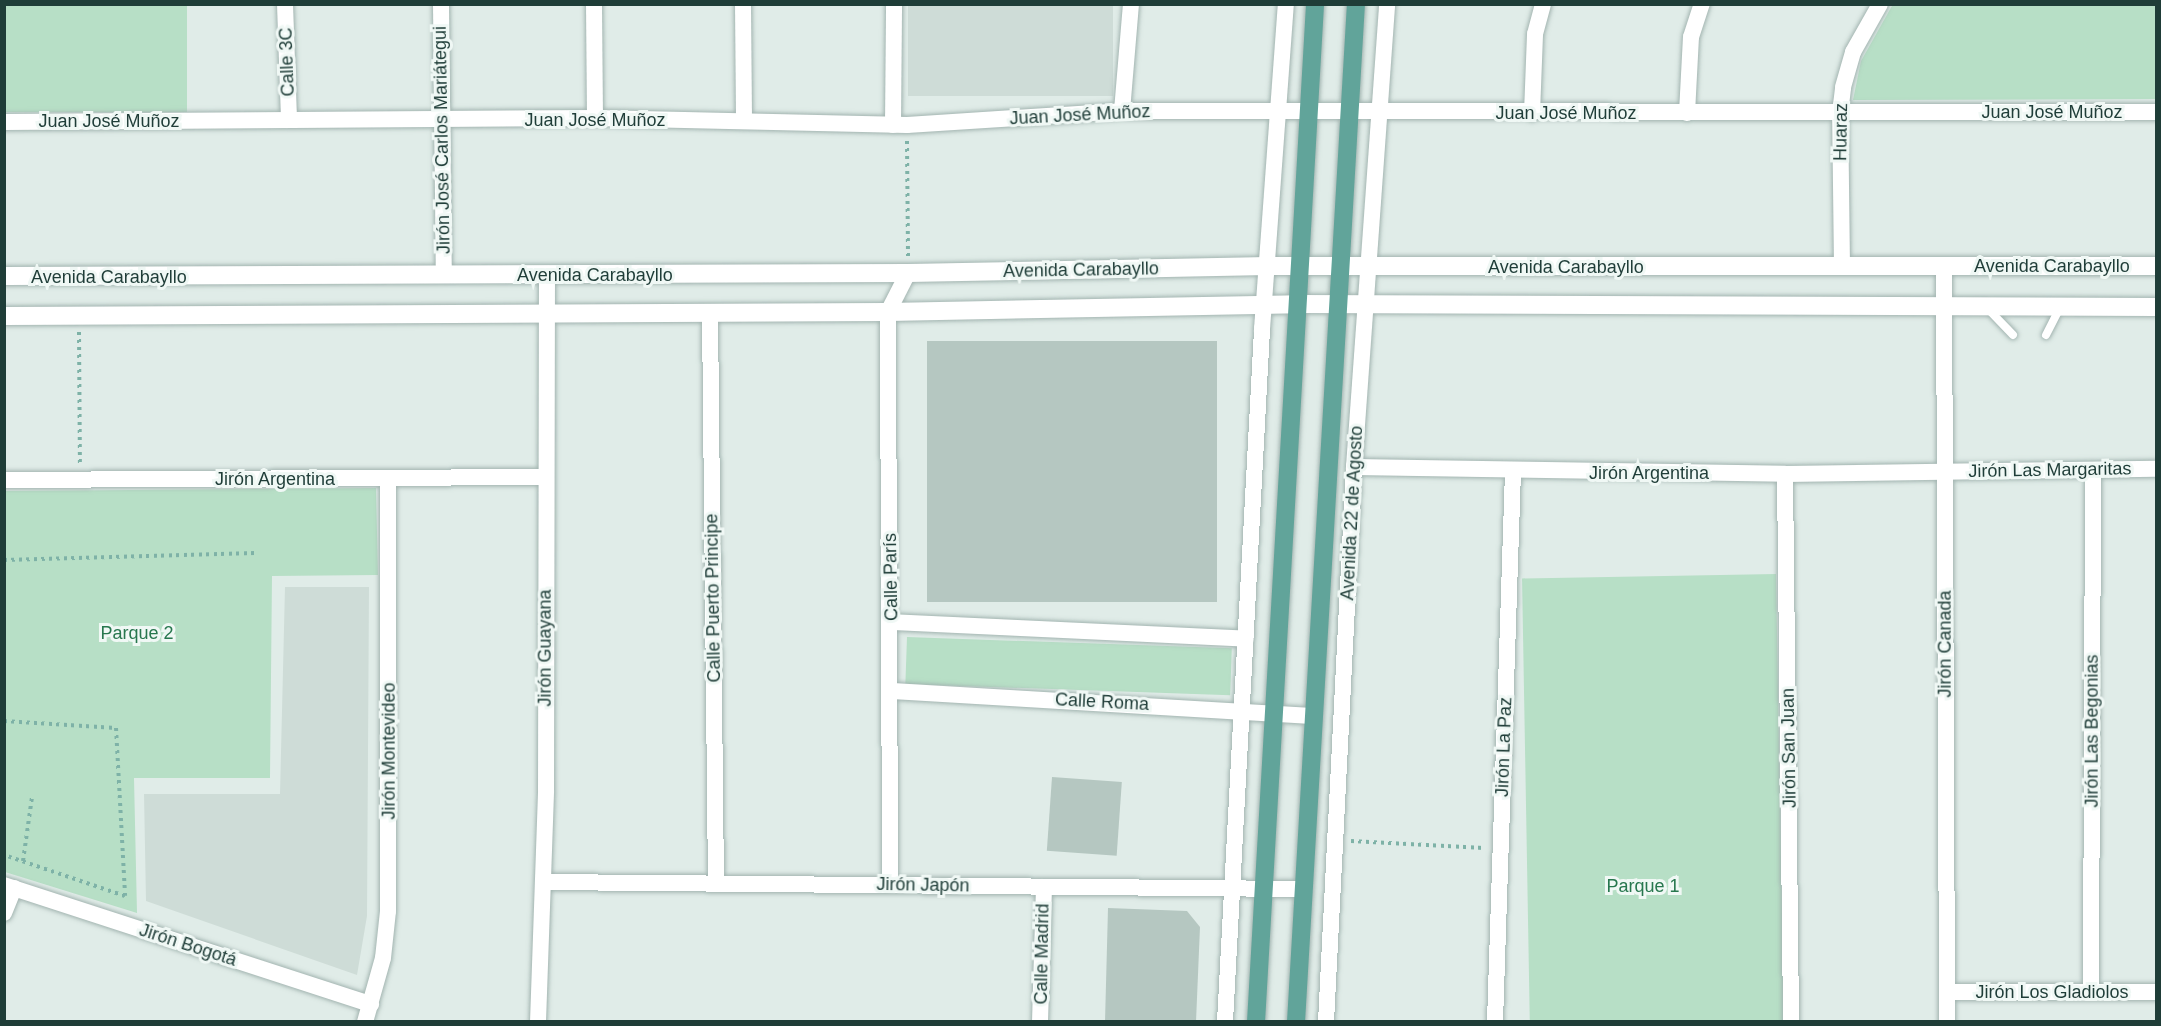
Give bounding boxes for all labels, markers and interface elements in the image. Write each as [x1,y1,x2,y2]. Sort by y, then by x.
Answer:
street label: Jirón José Carlos Mariátegui [429,26,455,254]
street label: Calle 3C [275,27,299,97]
street label: Juan José Muñoz [1009,101,1151,129]
street label: Juan José Muñoz [1981,101,2123,123]
street label: Juan José Muñoz [1495,102,1637,124]
street label: Huaraz [1830,103,1852,161]
street label: Juan José Muñoz [524,109,666,131]
street label: Juan José Muñoz [38,110,180,132]
street label: Avenida Carabayllo [1974,255,2130,277]
street label: Avenida Carabayllo [1488,256,1644,278]
street label: Avenida Carabayllo [1003,258,1159,282]
street label: Avenida Carabayllo [517,264,673,286]
street label: Avenida Carabayllo [31,266,187,288]
street label: Avenida 22 de Agosto [1337,425,1367,601]
street label: Jirón Las Margaritas [1968,458,2132,482]
street label: Jirón Argentina [1588,462,1710,484]
street label: Jirón Argentina [214,468,336,490]
street label: Calle Puerto Principe [701,513,725,683]
street label: Calle París [879,533,903,621]
street label: Jirón Guayana [534,589,556,707]
street label: Jirón Canada [1934,590,1956,698]
park label: Parque 2 [100,622,174,644]
street label: Jirón Las Begonias [2081,654,2103,808]
street label: Jirón Montevideo [378,682,400,820]
street label: Jirón San Juan [1777,688,1801,808]
street label: Calle Roma [1054,689,1150,715]
street label: Jirón La Paz [1491,697,1517,797]
street label: Jirón Japón [876,873,970,897]
park label: Parque 1 [1606,875,1680,897]
street label: Calle Madrid [1030,903,1054,1005]
street label: Jirón Bogotá [137,919,239,971]
street label: Jirón Los Gladiolos [1975,981,2129,1003]

